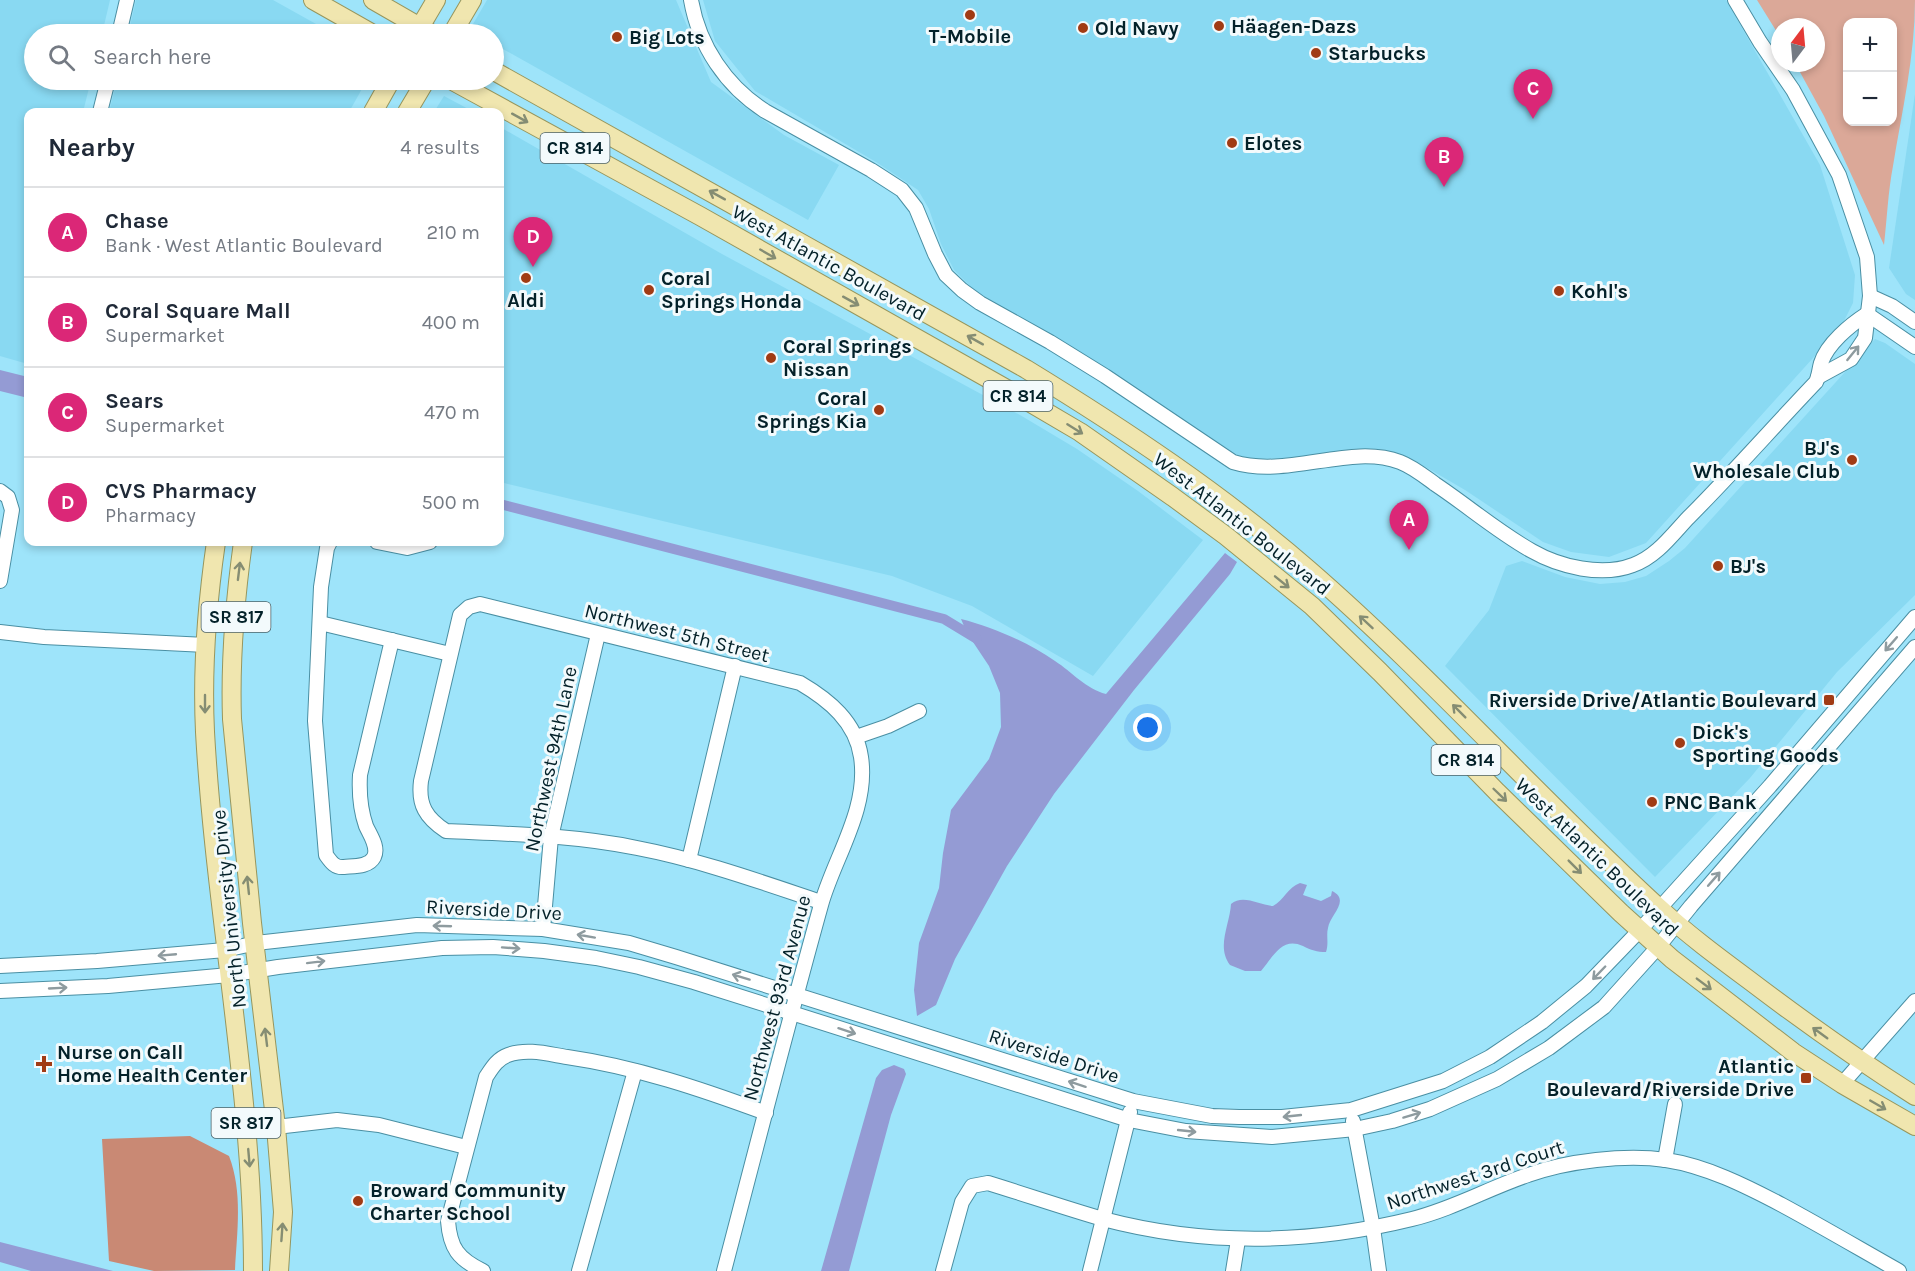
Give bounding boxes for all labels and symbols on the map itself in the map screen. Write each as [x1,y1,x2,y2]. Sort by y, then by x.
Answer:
marker: T-Mobile [963,8,977,22]
place label: Häagen-Dazs [1231,15,1357,38]
place label: Old Navy [1095,17,1179,40]
north arrow [1771,18,1825,72]
marker: Häagen-Dazs [1212,19,1226,33]
marker: Old Navy [1076,21,1090,35]
place label: T-Mobile [929,25,1011,48]
place label: Big Lots [629,26,705,49]
marker: Big Lots [610,30,624,44]
place label: Starbucks [1328,42,1426,65]
marker: Starbucks [1309,46,1323,60]
pin: C [1514,70,1552,119]
one-way arrow [511,113,529,124]
place label: Elotes [1244,132,1302,155]
road number: CR 814 [540,133,610,163]
marker: Elotes [1225,136,1239,150]
pin: B [1424,138,1464,187]
one-way arrow [708,188,725,200]
street label: West Atlantic Boulevard [728,200,930,326]
pin: D [514,218,552,267]
one-way arrow [759,249,776,261]
place label: Coral Springs Honda [661,267,802,313]
marker: Aldi [519,271,533,285]
place label: Kohl's [1571,280,1628,303]
marker: Coral Springs Honda [642,283,656,297]
marker: Kohl's [1552,284,1566,298]
place label: Aldi [507,289,545,312]
one-way arrow [842,295,859,307]
one-way arrow [967,334,984,346]
place label: Coral Springs Nissan [783,335,912,381]
one-way arrow [1847,345,1860,361]
marker: Coral Springs Nissan [764,351,778,365]
road number: CR 814 [984,381,1052,411]
place label: Coral Springs Kia [757,387,867,433]
marker: Coral Springs Kia [872,403,886,417]
one-way arrow [1066,424,1083,436]
place label: BJ's Wholesale Club [1693,437,1840,483]
street label: West Atlantic Boulevard [1149,448,1335,600]
marker: BJ's Wholesale Club [1845,453,1859,467]
pin: A [1390,500,1428,550]
place label: BJ's [1730,555,1766,578]
marker: BJ's [1711,559,1725,573]
one-way arrow [234,561,245,581]
one-way arrow [1274,575,1290,588]
street label: Northwest 5th Street [582,599,772,667]
road number: SR 817 [202,602,270,632]
one-way arrow [1359,615,1374,629]
one-way arrow [1885,636,1898,652]
street label: Northwest 94th Lane [520,664,582,854]
place label: Riverside Drive/Atlantic Boulevard [1489,689,1817,712]
one-way arrow [199,693,211,713]
marker: Riverside Drive/Atlantic Boulevard [1822,693,1836,707]
one-way arrow [1451,704,1466,719]
your location [1133,713,1162,742]
place label: Dick's Sporting Goods [1692,721,1839,767]
marker: Dick's Sporting Goods [1673,736,1687,750]
road number: CR 814 [1432,745,1500,775]
street label: West Atlantic Boulevard [1511,773,1683,941]
one-way arrow [1492,787,1507,802]
place label: PNC Bank [1664,791,1757,814]
marker: PNC Bank [1645,795,1659,809]
street label: North University Drive [207,809,251,1009]
one-way arrow [1567,860,1582,875]
one-way arrow [1707,872,1721,887]
one-way arrow [242,876,253,896]
street label: Northwest 93rd Avenue [738,893,816,1103]
street label: Riverside Drive [426,895,562,925]
one-way arrow [433,921,453,932]
one-way arrow [576,930,596,941]
one-way arrow [500,943,520,954]
one-way arrow [158,950,178,961]
one-way arrow [306,957,326,968]
one-way arrow [1592,965,1607,980]
one-way arrow [732,971,751,982]
one-way arrow [1695,977,1711,990]
one-way arrow [47,983,67,994]
street label: Riverside Drive [986,1024,1122,1088]
one-way arrow [837,1026,856,1037]
one-way arrow [1812,1027,1828,1039]
one-way arrow [260,1028,271,1048]
place label: Nurse on Call Home Health Center [57,1041,247,1087]
marker: Nurse on Call Home Health Center [35,1055,53,1073]
place label: Atlantic Boulevard/Riverside Drive [1546,1055,1794,1101]
marker: Atlantic Boulevard/Riverside Drive [1799,1071,1813,1085]
one-way arrow [1068,1078,1087,1089]
one-way arrow [1869,1100,1887,1111]
road number: SR 817 [212,1108,280,1138]
one-way arrow [1402,1109,1421,1120]
one-way arrow [1283,1111,1303,1122]
one-way arrow [1176,1126,1196,1137]
street label: Northwest 3rd Court [1384,1135,1567,1214]
one-way arrow [244,1148,255,1168]
place label: Broward Community Charter School [370,1179,566,1225]
marker: Broward Community Charter School [351,1194,365,1208]
one-way arrow [277,1223,288,1243]

